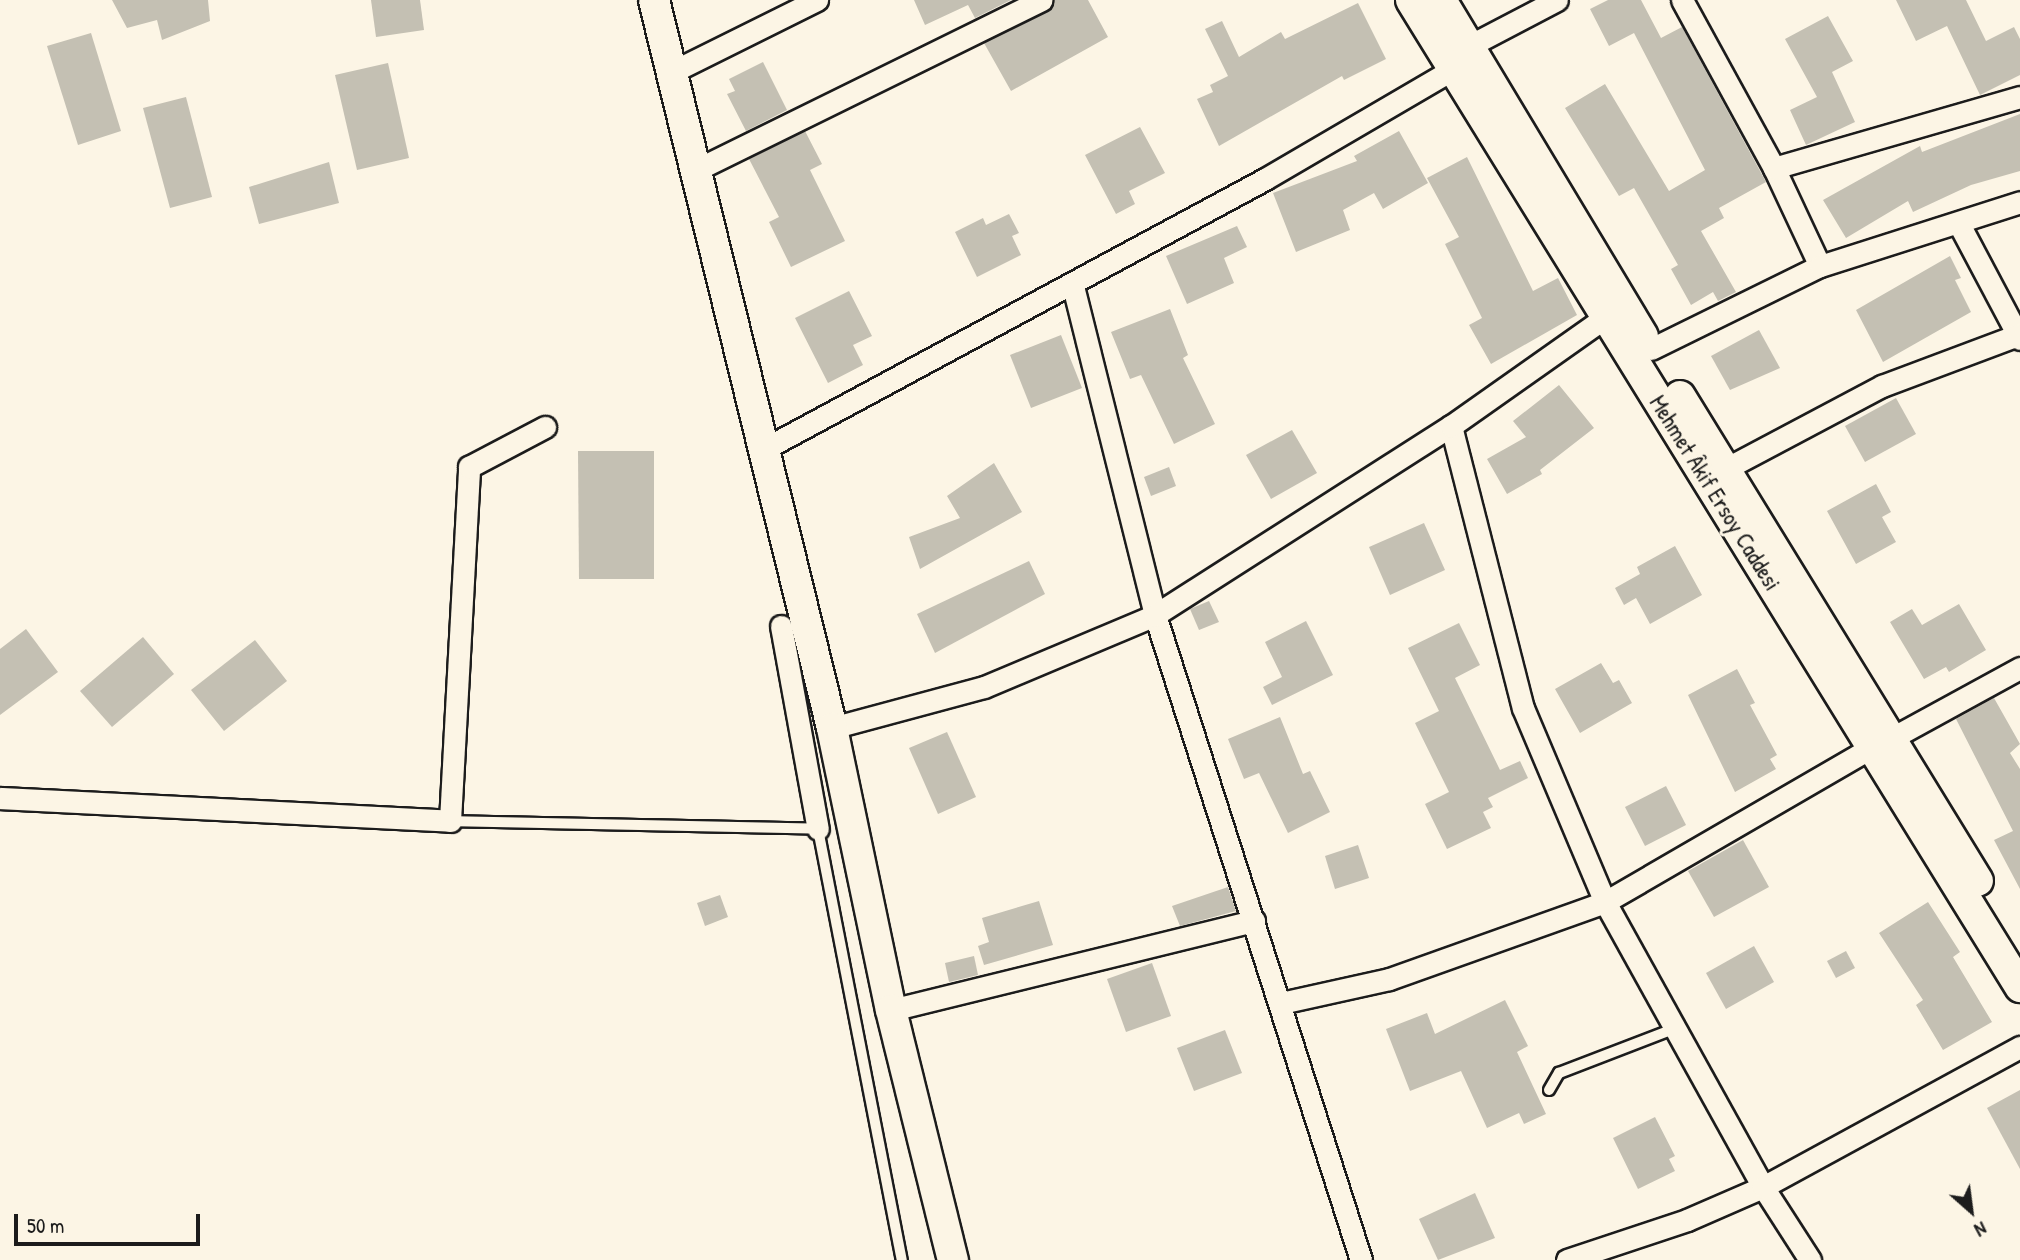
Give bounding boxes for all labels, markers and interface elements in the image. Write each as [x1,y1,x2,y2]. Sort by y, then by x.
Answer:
street label: Mehmet Âkif Ersoy Caddesi [1644,390,1786,596]
north arrow [1936,1176,2006,1246]
scale bar [18,1200,203,1244]
text: 50 m [27,1211,64,1240]
text: N [1970,1216,1991,1243]

